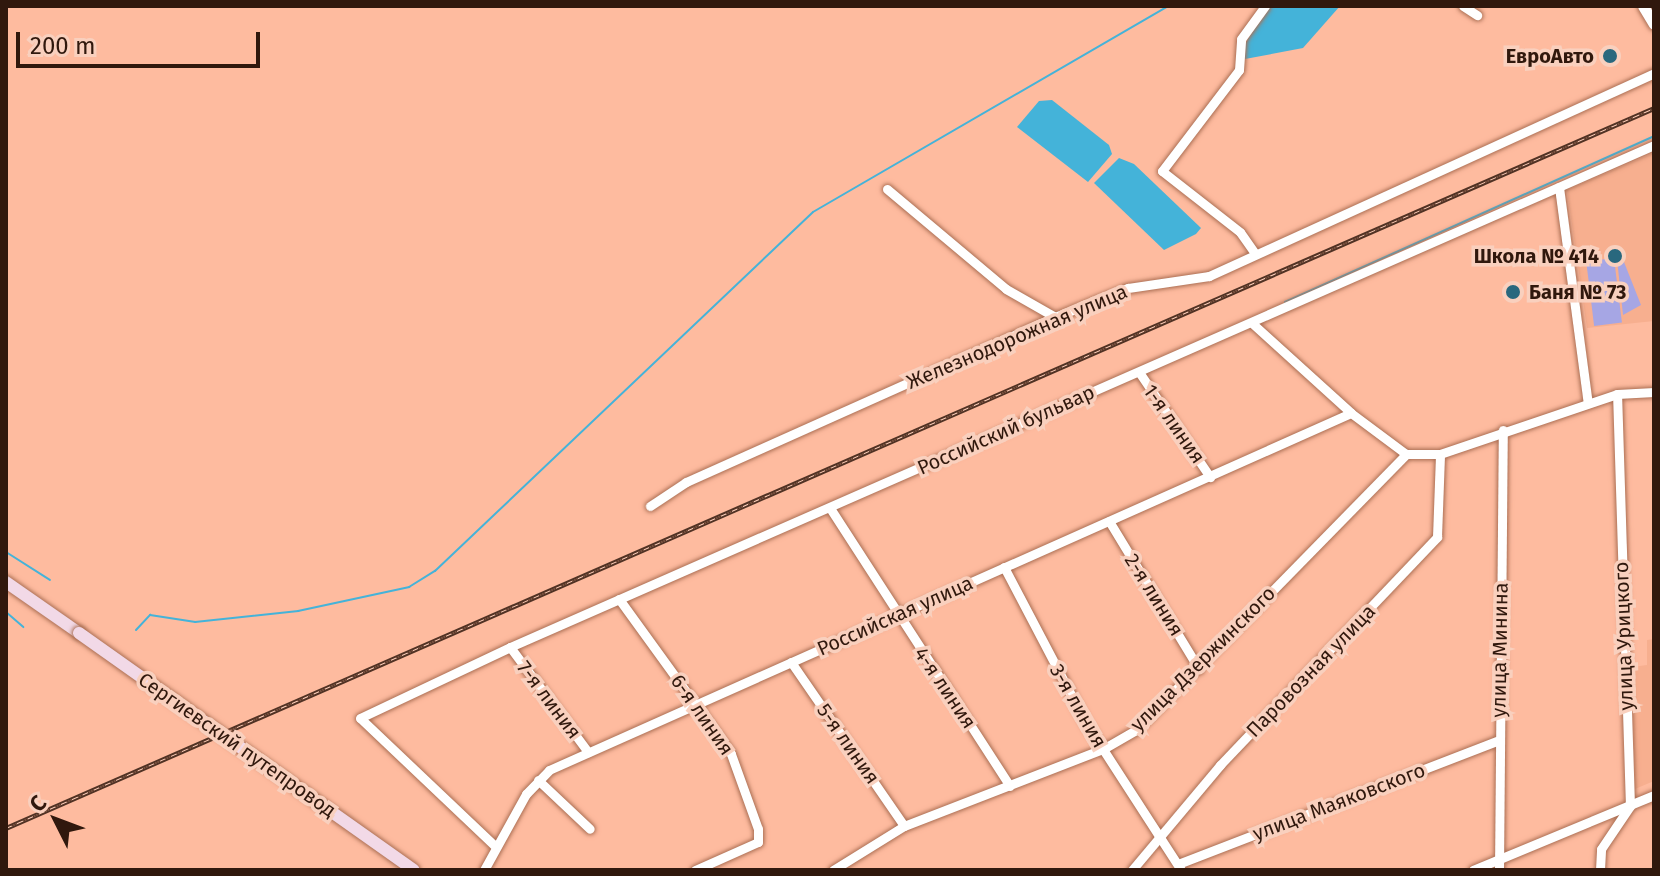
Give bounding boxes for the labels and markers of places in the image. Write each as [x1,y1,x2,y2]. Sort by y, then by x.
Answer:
place label: ЕвроАвто [1506,44,1594,68]
marker: ЕвроАвто [1601,47,1619,65]
place label: Школа № 414 [1474,244,1599,268]
marker: Школа № 414 [1606,247,1624,265]
place label: Баня № 73 [1529,280,1626,304]
marker: Баня № 73 [1504,283,1522,301]

